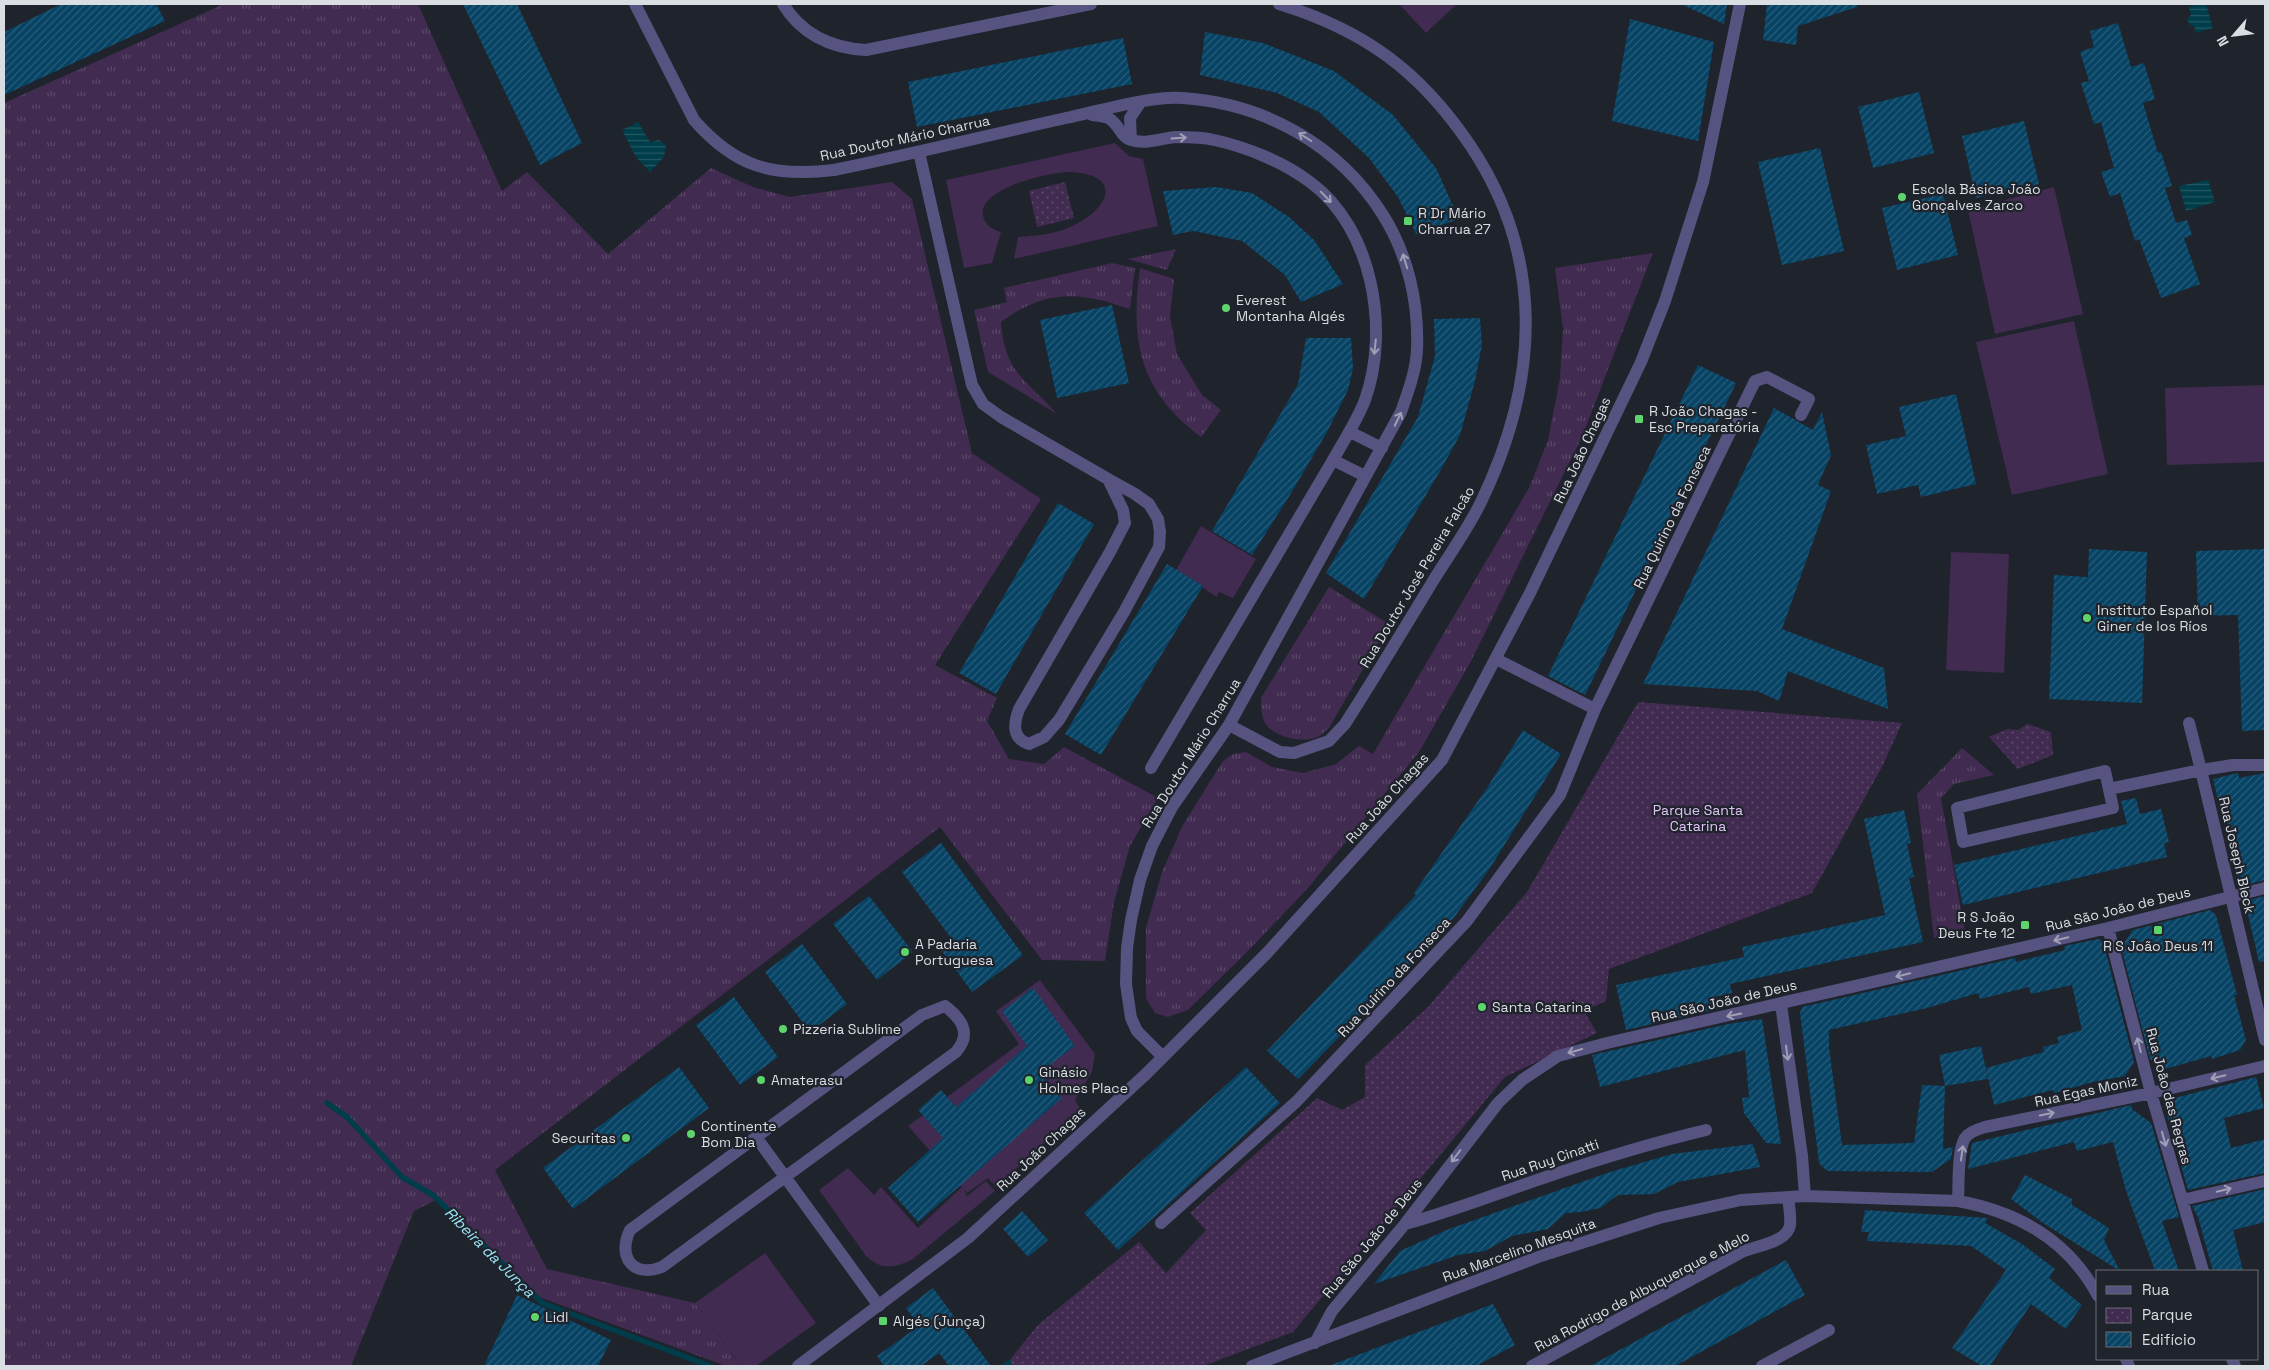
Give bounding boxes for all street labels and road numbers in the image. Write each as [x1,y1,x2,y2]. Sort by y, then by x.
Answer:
street label: Rua Doutor Mário Charrua [818,111,992,165]
street label: Rua João Chagas [1549,394,1615,506]
street label: Rua Quirino da Fonseca [1629,442,1715,592]
street label: Rua Doutor José Pereira Falcão [1356,483,1478,671]
street label: Rua Doutor Mário Charrua [1137,675,1245,831]
street label: Rua João Chagas [1342,749,1432,847]
street label: Rua Joseph Bleck [2215,795,2259,916]
street label: Rua São João de Deus [2044,882,2192,936]
street label: Rua Quirino da Fonseca [1334,913,1454,1041]
street label: Rua São João de Deus [1649,975,1799,1027]
street label: Rua João das Regras [2142,1026,2196,1166]
street label: Rua Egas Moniz [2033,1071,2139,1111]
street label: Rua João Chagas [993,1103,1089,1195]
street label: Rua Ruy Cinatti [1499,1135,1601,1185]
street label: Rua São João de Deus [1318,1174,1426,1302]
street label: Rua Marcelino Mesquita [1440,1214,1598,1286]
street label: Rua Rodrigo de Albuquerque e Melo [1531,1227,1753,1355]

